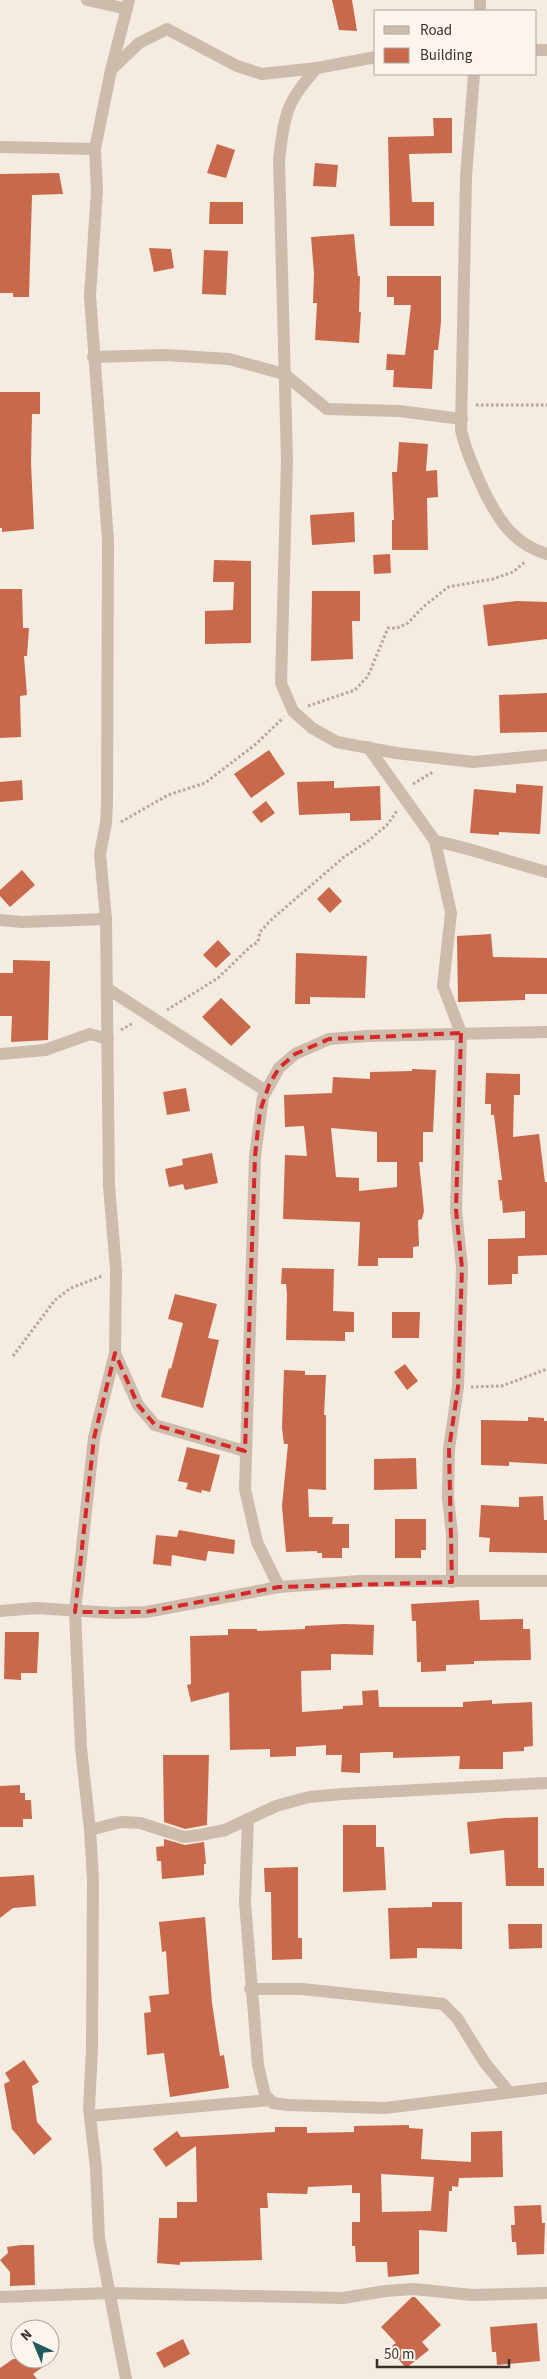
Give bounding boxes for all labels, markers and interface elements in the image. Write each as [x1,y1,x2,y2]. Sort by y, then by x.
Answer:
legend [374,10,537,75]
text: Road [420,20,452,41]
text: Building [420,45,473,66]
north arrow [10,2319,60,2369]
text: N [16,2325,37,2346]
scale bar [377,2336,510,2368]
text: 50 m [384,2344,414,2365]

